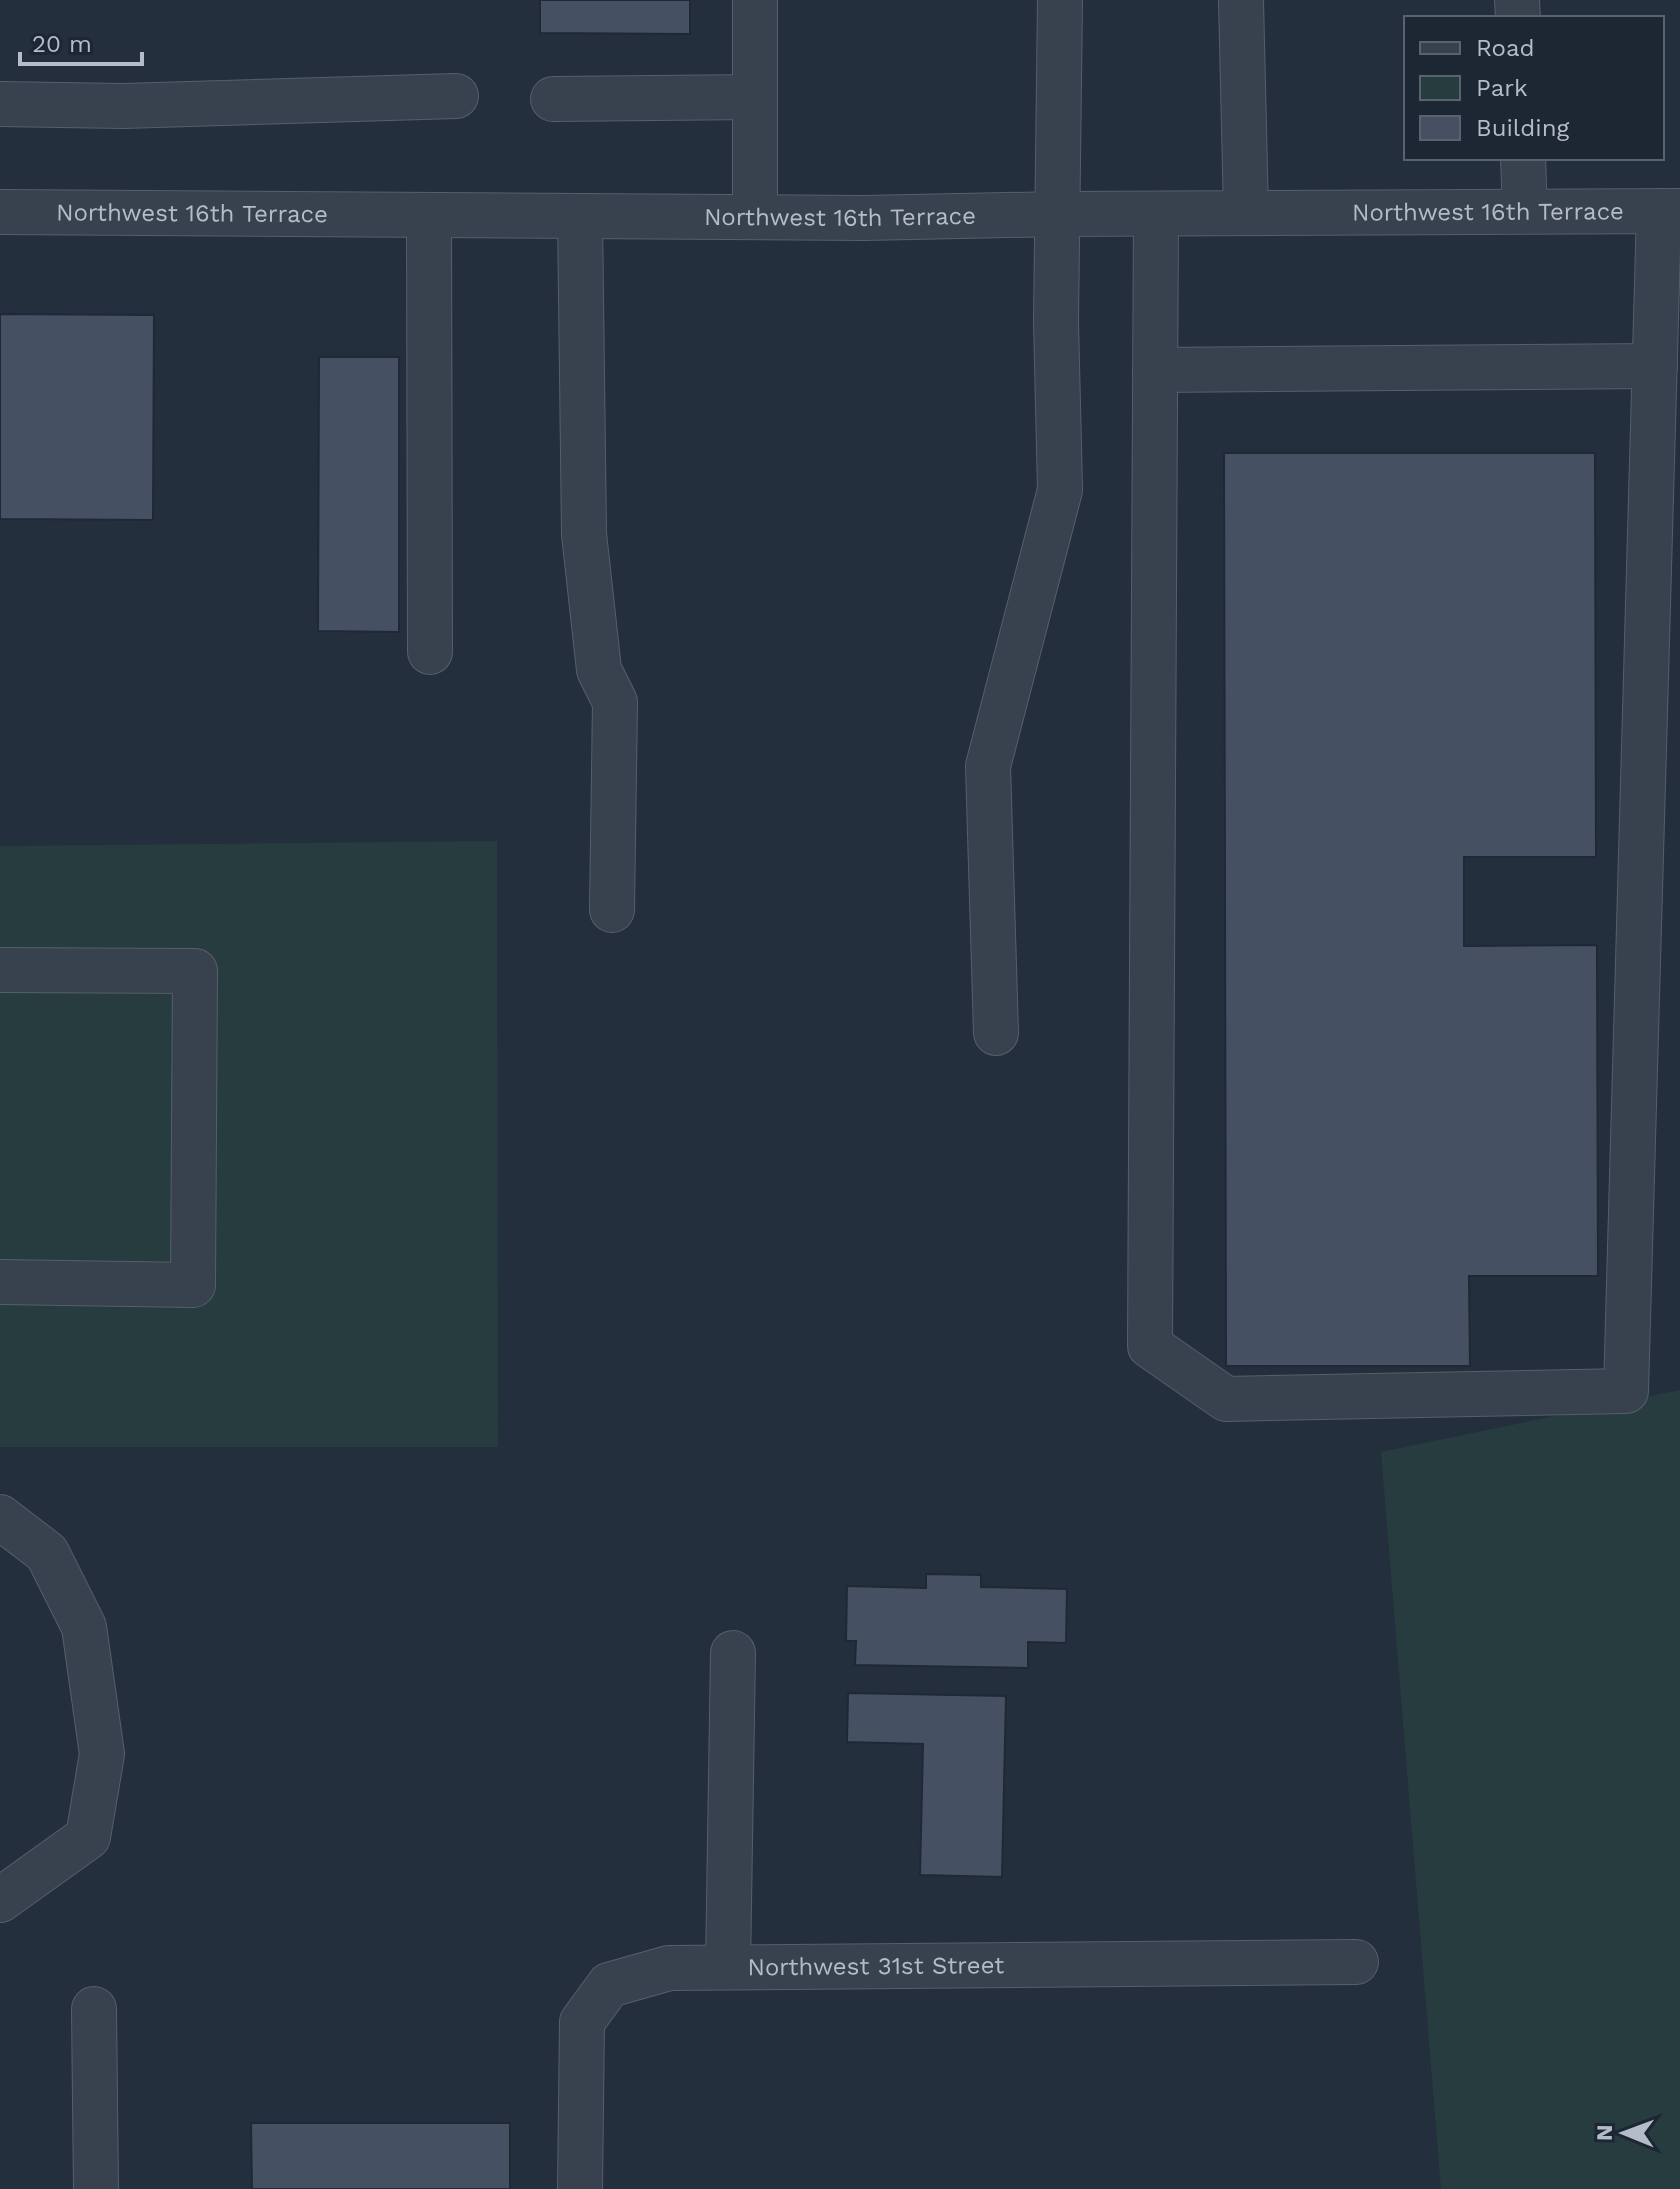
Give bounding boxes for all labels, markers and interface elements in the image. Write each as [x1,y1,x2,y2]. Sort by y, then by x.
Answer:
scale bar [20,16,142,66]
legend [1404,16,1664,160]
text: 20 m [32,30,92,58]
text: Road [1476,34,1535,62]
text: Park [1476,74,1528,102]
text: Building [1476,114,1569,142]
street label: Northwest 16th Terrace [1352,197,1624,227]
street label: Northwest 16th Terrace [56,198,328,228]
street label: Northwest 16th Terrace [704,202,976,232]
street label: Northwest 31st Street [747,1951,1004,1981]
north arrow [1584,2093,1664,2173]
text: N [1592,2124,1617,2141]

